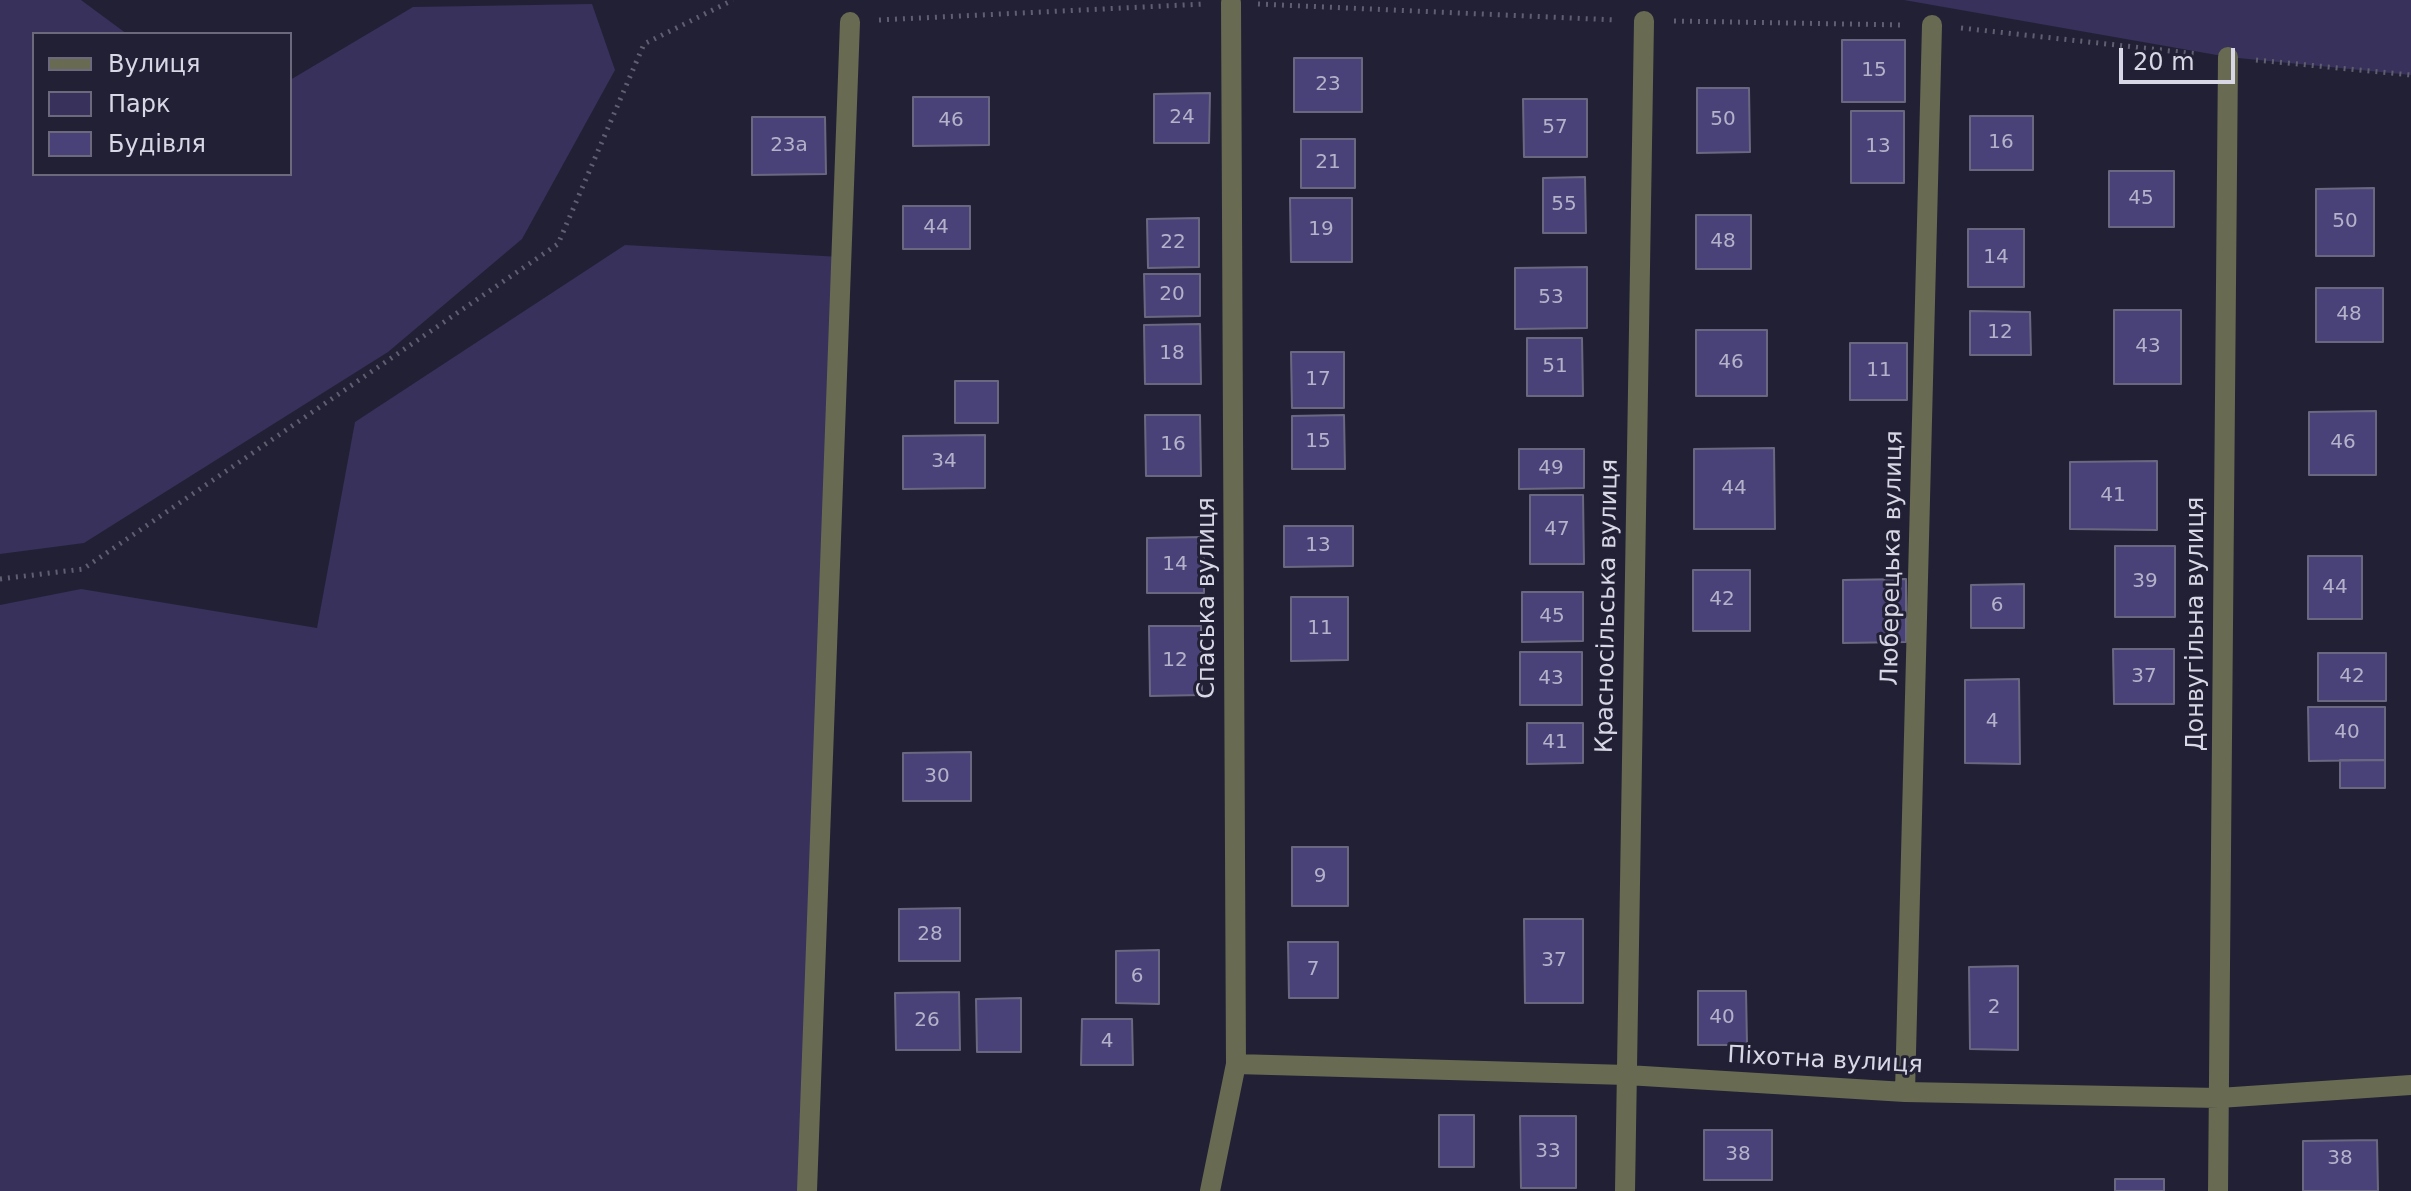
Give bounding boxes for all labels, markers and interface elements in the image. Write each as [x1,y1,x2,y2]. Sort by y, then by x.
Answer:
legend [32,32,292,176]
scale bar [2123,32,2239,82]
text: 20 m [2133,48,2195,76]
text: Вулиця [108,50,200,78]
house number: 15 [1861,59,1887,83]
house number: 23 [1315,73,1341,97]
text: Парк [108,90,170,118]
house number: 24 [1169,106,1195,130]
house number: 50 [1710,108,1736,132]
house number: 46 [938,109,964,133]
house number: 57 [1542,116,1568,140]
text: Будівля [108,130,206,158]
house number: 16 [1988,131,2014,155]
house number: 23а [770,134,808,158]
house number: 13 [1865,135,1891,159]
house number: 21 [1315,151,1341,175]
house number: 45 [2128,187,2154,211]
house number: 55 [1551,193,1577,217]
house number: 50 [2332,210,2358,234]
house number: 44 [923,216,949,240]
house number: 19 [1308,218,1334,242]
house number: 48 [1710,230,1736,254]
house number: 22 [1160,231,1186,255]
house number: 14 [1983,246,2009,270]
house number: 20 [1159,283,1185,307]
house number: 53 [1538,286,1564,310]
house number: 48 [2336,303,2362,327]
house number: 12 [1987,321,2013,345]
house number: 43 [2135,335,2161,359]
house number: 18 [1159,342,1185,366]
house number: 46 [1718,351,1744,375]
house number: 51 [1542,355,1568,379]
house number: 11 [1866,359,1892,383]
house number: 17 [1305,368,1331,392]
house number: 15 [1305,430,1331,454]
street label: Люберецька вулиця [1876,430,1910,686]
house number: 46 [2330,431,2356,455]
house number: 16 [1160,433,1186,457]
house number: 34 [931,450,957,474]
house number: 49 [1538,457,1564,481]
street label: Красносільська вулиця [1591,459,1625,753]
house number: 44 [1721,477,1747,501]
house number: 41 [2100,484,2126,508]
street label: Спаська вулиця [1194,497,1222,699]
street label: Донвугільна вулиця [2183,497,2211,751]
house number: 47 [1544,518,1570,542]
house number: 13 [1305,534,1331,558]
house number: 14 [1162,553,1188,577]
house number: 39 [2132,570,2158,594]
house number: 44 [2322,576,2348,600]
house number: 42 [1709,588,1735,612]
house number: 6 [1991,594,2003,618]
house number: 45 [1539,605,1565,629]
house number: 11 [1307,617,1333,641]
house number: 12 [1162,649,1188,673]
house number: 37 [2131,665,2157,689]
house number: 42 [2339,665,2365,689]
house number: 43 [1538,667,1564,691]
house number: 4 [1986,710,1998,734]
house number: 40 [2334,721,2360,745]
house number: 41 [1542,731,1568,755]
house number: 30 [924,765,950,789]
house number: 9 [1314,865,1326,889]
house number: 28 [917,923,943,947]
house number: 37 [1541,949,1567,973]
house number: 7 [1307,958,1319,982]
house number: 6 [1131,965,1143,989]
house number: 2 [1988,996,2000,1020]
house number: 40 [1709,1006,1735,1030]
house number: 26 [914,1009,940,1033]
house number: 4 [1101,1030,1113,1054]
street label: Піхотна вулиця [1727,1041,1923,1081]
house number: 33 [1535,1140,1561,1164]
house number: 38 [1725,1143,1751,1167]
house number: 38 [2327,1147,2353,1171]

